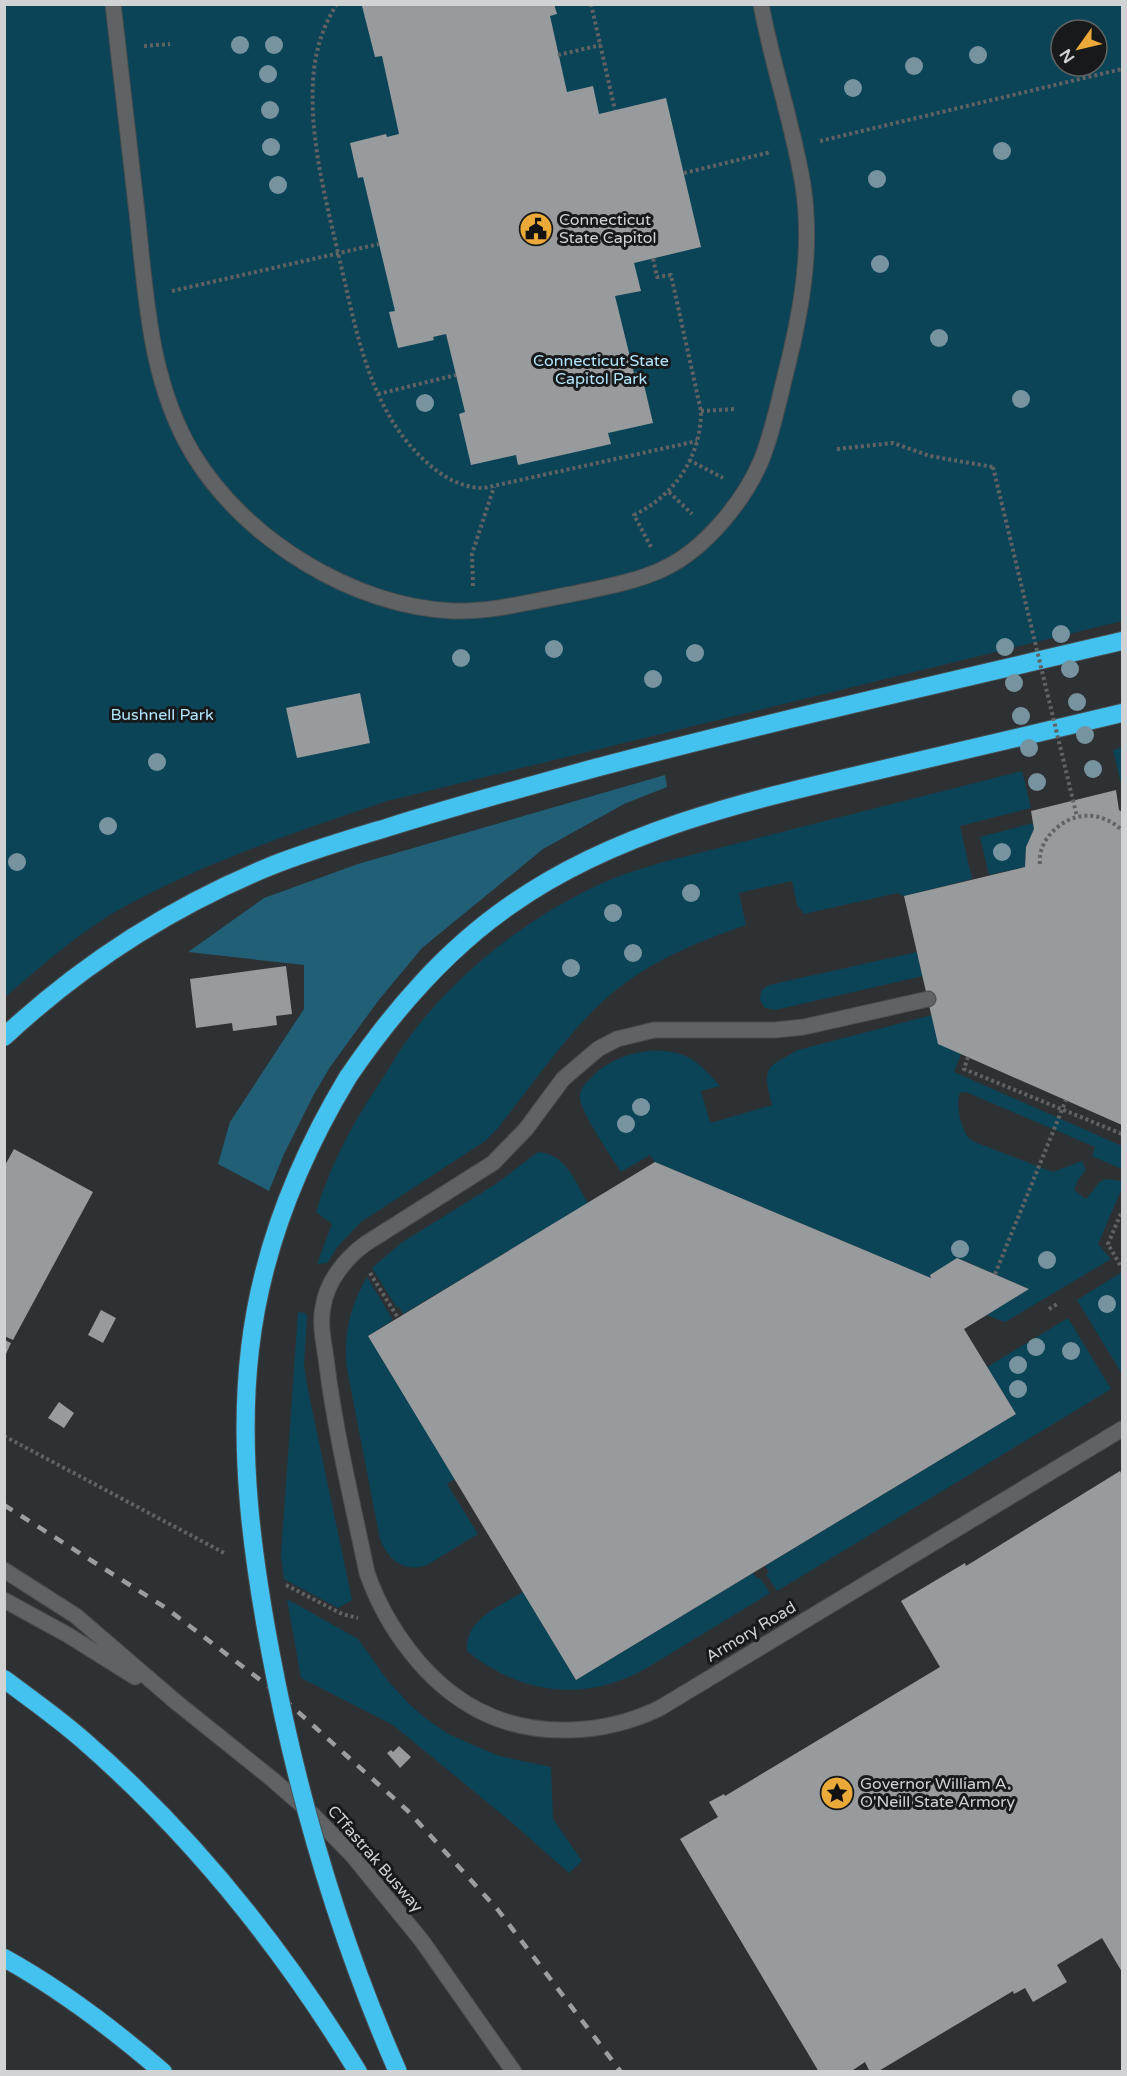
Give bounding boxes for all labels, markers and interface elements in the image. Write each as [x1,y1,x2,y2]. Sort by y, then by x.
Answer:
north arrow [1049,18,1109,78]
text: N [1056,45,1079,67]
place label: Connecticut State Capitol [559,210,657,248]
public building icon: Connecticut State Capitol [518,211,554,247]
park label: Connecticut State Capitol Park [533,351,669,389]
park label: Bushnell Park [110,705,214,725]
street label: Armory Road [702,1597,800,1667]
place label: Governor William A. O'Neill State Armory [860,1774,1015,1812]
place icon: Governor William A. O'Neill State Armory [819,1775,855,1811]
street label: CTfastrak Busway [323,1801,427,1917]

